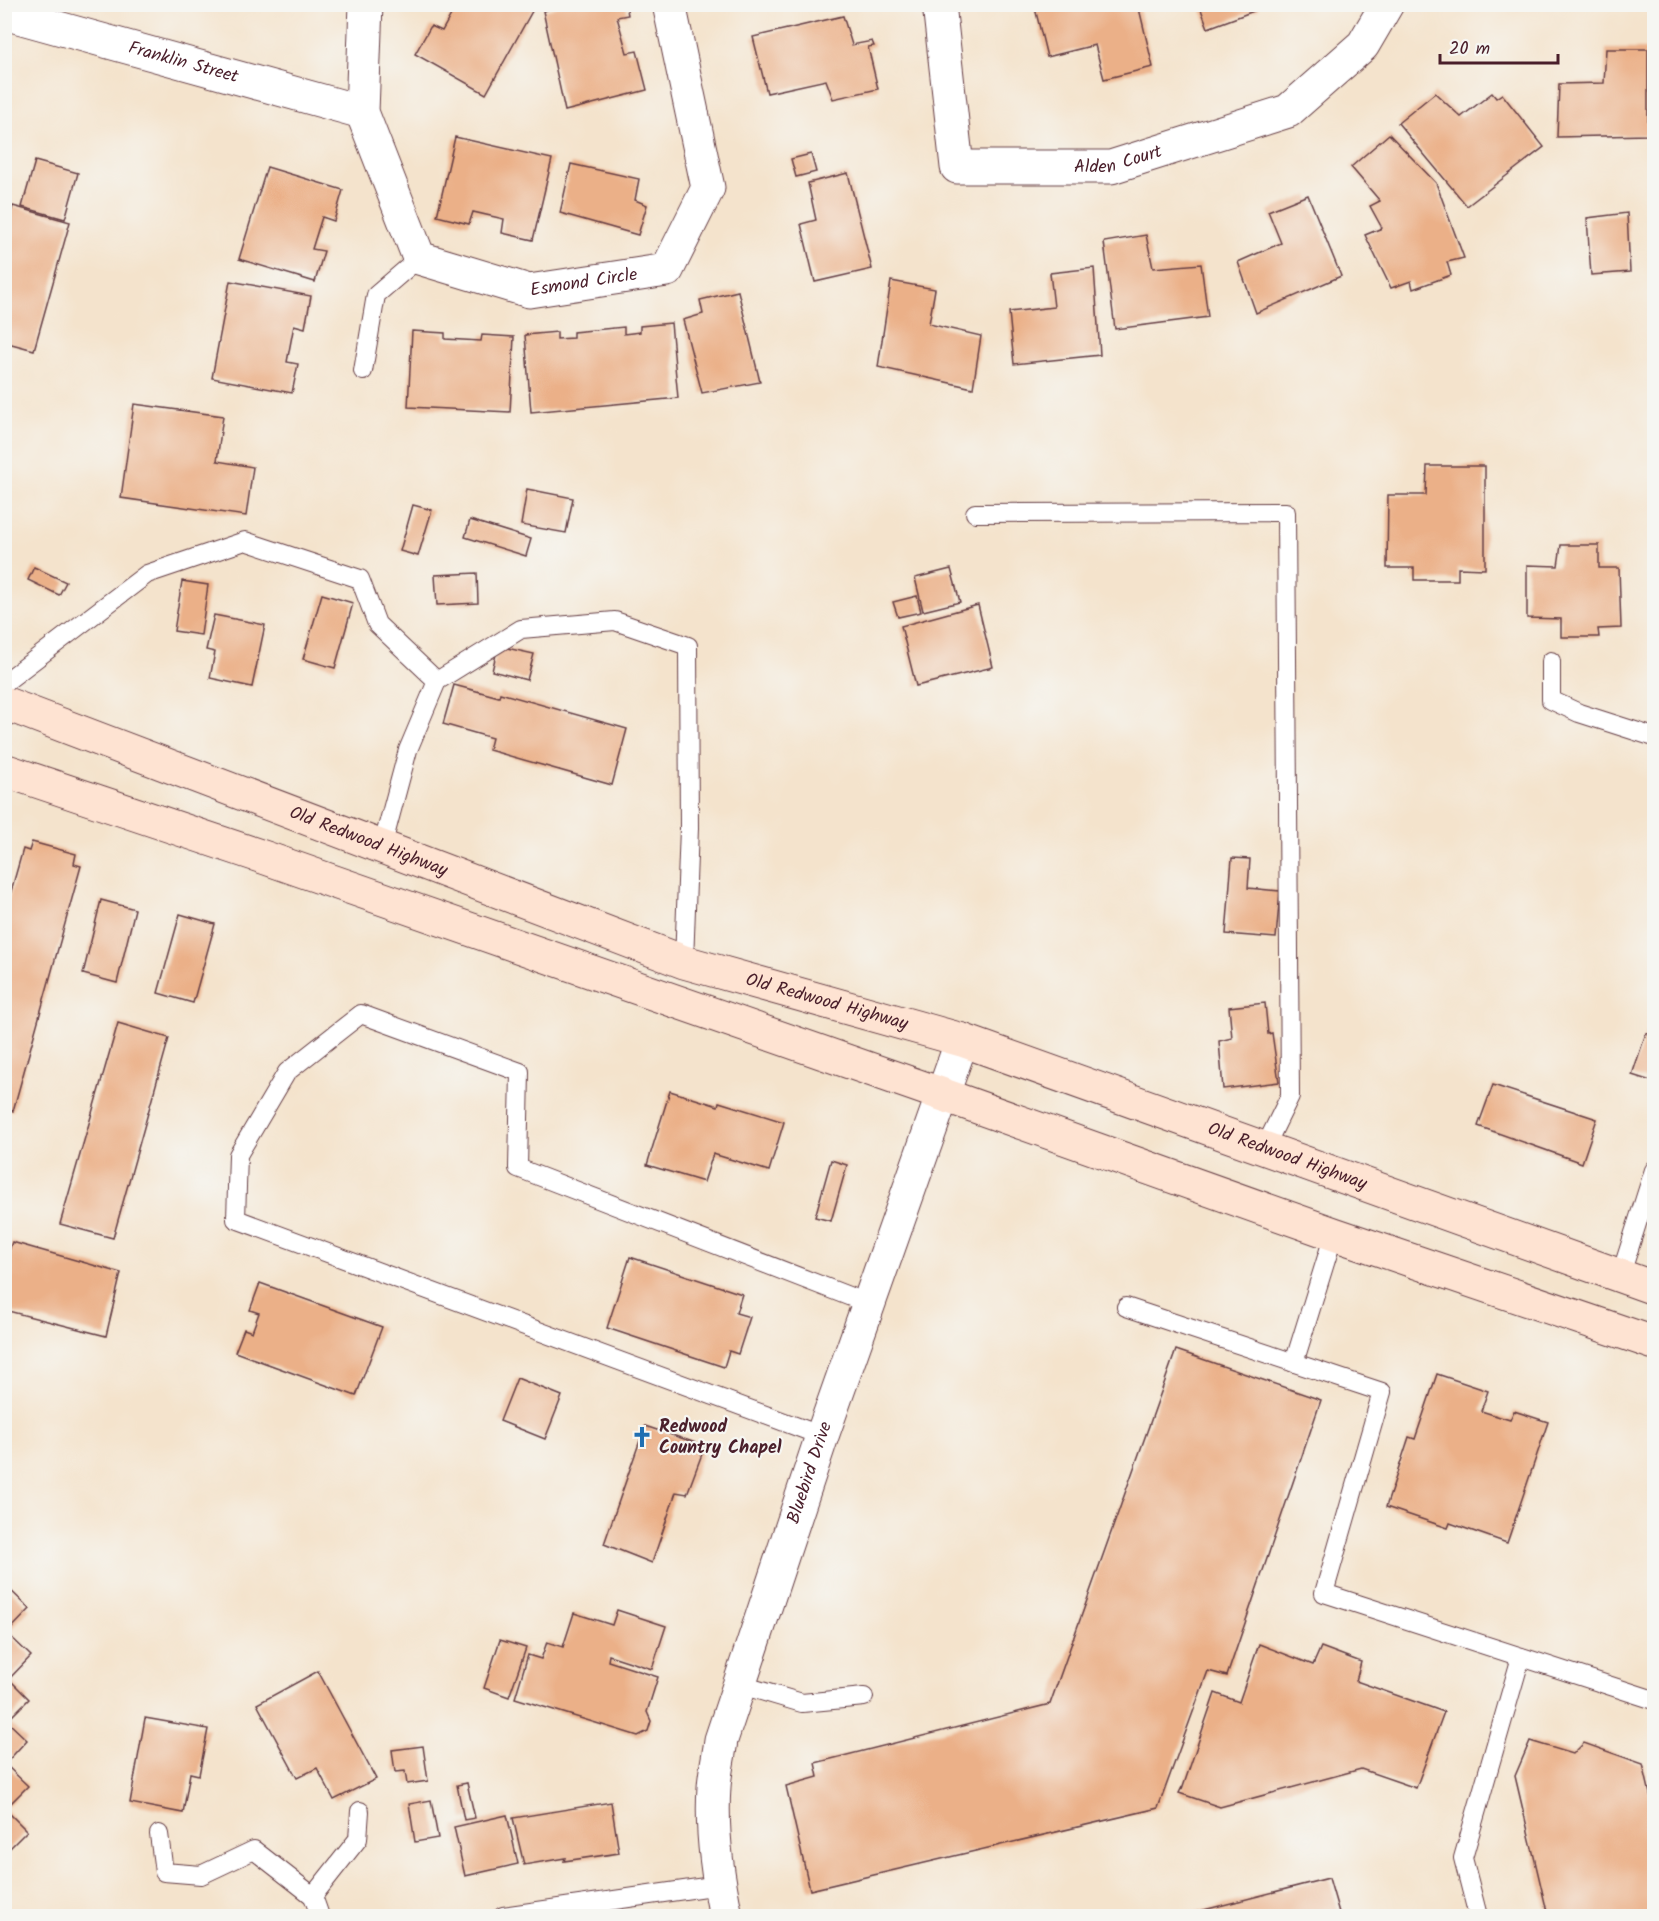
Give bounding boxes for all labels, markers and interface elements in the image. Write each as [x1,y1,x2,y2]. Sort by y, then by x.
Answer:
scale bar [1440,27,1558,65]
street label: Franklin Street [125,34,243,92]
text: 20 m [1449,35,1490,64]
street label: Alden Court [1074,137,1167,182]
street label: Esmond Circle [528,260,639,305]
street label: Old Redwood Highway [285,798,452,885]
street label: Old Redwood Highway [742,965,912,1039]
street label: Old Redwood Highway [1204,1115,1372,1199]
place label: Redwood Country Chapel [659,1413,782,1463]
street label: Bluebird Drive [779,1418,840,1528]
church icon: Redwood Country Chapel [630,1425,654,1449]

